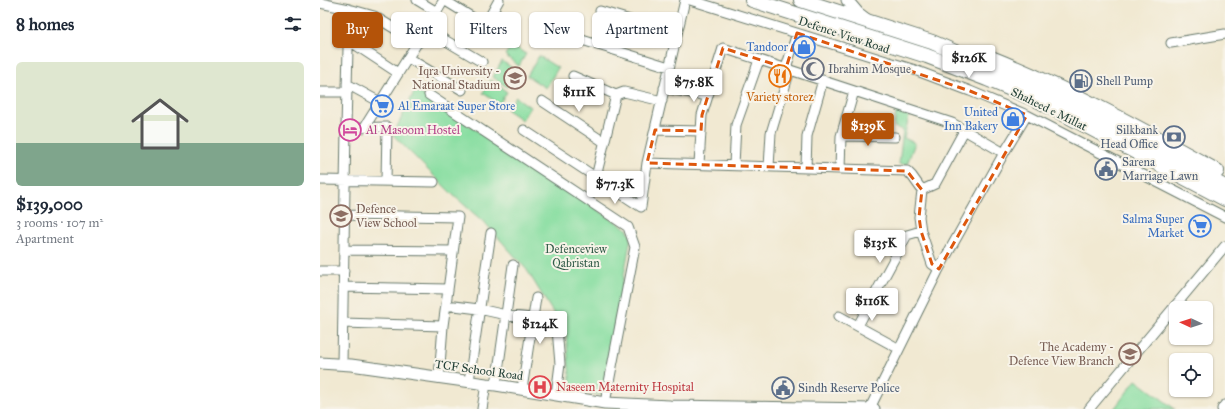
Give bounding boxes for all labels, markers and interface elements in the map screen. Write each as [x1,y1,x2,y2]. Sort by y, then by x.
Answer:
chip: Buy [332,12,383,48]
chip: Rent [391,12,447,48]
chip: Filters [455,12,521,48]
chip: New [529,12,584,48]
chip: Apartment [592,12,682,48]
icon: filters [282,13,304,35]
text: 8 homes [16,14,74,35]
street label: Defence View Road [797,14,891,56]
shop icon: Tandoor [791,34,817,60]
place label: Tandoor [746,40,788,54]
pin: $126K [941,45,997,79]
text: $126K [951,50,987,66]
mosque icon: Ibrahim Mosque [800,56,826,82]
place label: Ibrahim Mosque [828,62,911,77]
restaurant icon: Variety storez [767,63,793,89]
place label: Iqra University - National Stadium [412,64,500,92]
school or university icon: Iqra University - National Stadium [502,65,528,91]
fuel station icon: Shell Pump [1068,68,1094,94]
pin: $75.8K [661,69,727,103]
text: $75.8K [674,74,714,90]
place label: Shell Pump [1096,74,1153,88]
pin: $111K [551,79,607,113]
text: $111K [563,84,595,100]
street label: Shaheed e Millat [1009,85,1090,134]
icon: home [124,88,196,160]
place label: Variety storez [745,90,814,104]
supermarket icon: Al Emaraat Super Store [369,93,395,119]
place label: Al Emaraat Super Store [397,99,515,113]
place label: United Inn Bakery [944,105,998,133]
shop icon: United Inn Bakery [1000,106,1026,132]
pin: $139K [840,113,896,147]
hotel icon: Al Masoom Hostel [337,117,363,143]
text: $139K [851,118,885,134]
place label: Al Masoom Hostel [365,123,461,137]
place label: Silkbank Head Office [1100,123,1158,151]
bank icon: Silkbank Head Office [1161,124,1187,150]
place label: Sarena Marriage Lawn [1122,155,1199,184]
public building icon: Sarena Marriage Lawn [1093,156,1119,182]
pin: $77.3K [582,171,648,205]
text: $77.3K [596,176,634,192]
text: $139,000 [16,194,83,215]
place label: Defence View School [355,202,418,230]
school or university icon: Defence View School [328,203,354,229]
place label: Salma Super Market [1122,212,1185,240]
supermarket icon: Salma Super Market [1187,213,1213,239]
text: 3 rooms · 107 m² [16,215,103,231]
pin: $135K [852,230,908,264]
text: Apartment [16,231,74,247]
text: $135K [863,235,897,251]
park label: Defenceview Qabristan [545,242,607,270]
pin: $116K [844,288,900,322]
text: $116K [855,293,889,309]
north arrow [1169,301,1213,345]
map controls [1169,301,1213,397]
pin: $124K [512,311,568,345]
text: $124K [522,316,558,332]
place label: The Academy - Defence View Branch [1009,340,1114,368]
school or university icon: The Academy - Defence View Branch [1117,341,1143,367]
button: locate [1169,353,1213,397]
street label: TCF School Road [434,357,524,383]
hospital icon: Naseem Maternity Hospital [527,374,553,400]
public building icon: Sindh Reserve Police [770,375,796,401]
place label: Naseem Maternity Hospital [556,380,695,394]
place label: Sindh Reserve Police [798,381,900,395]

